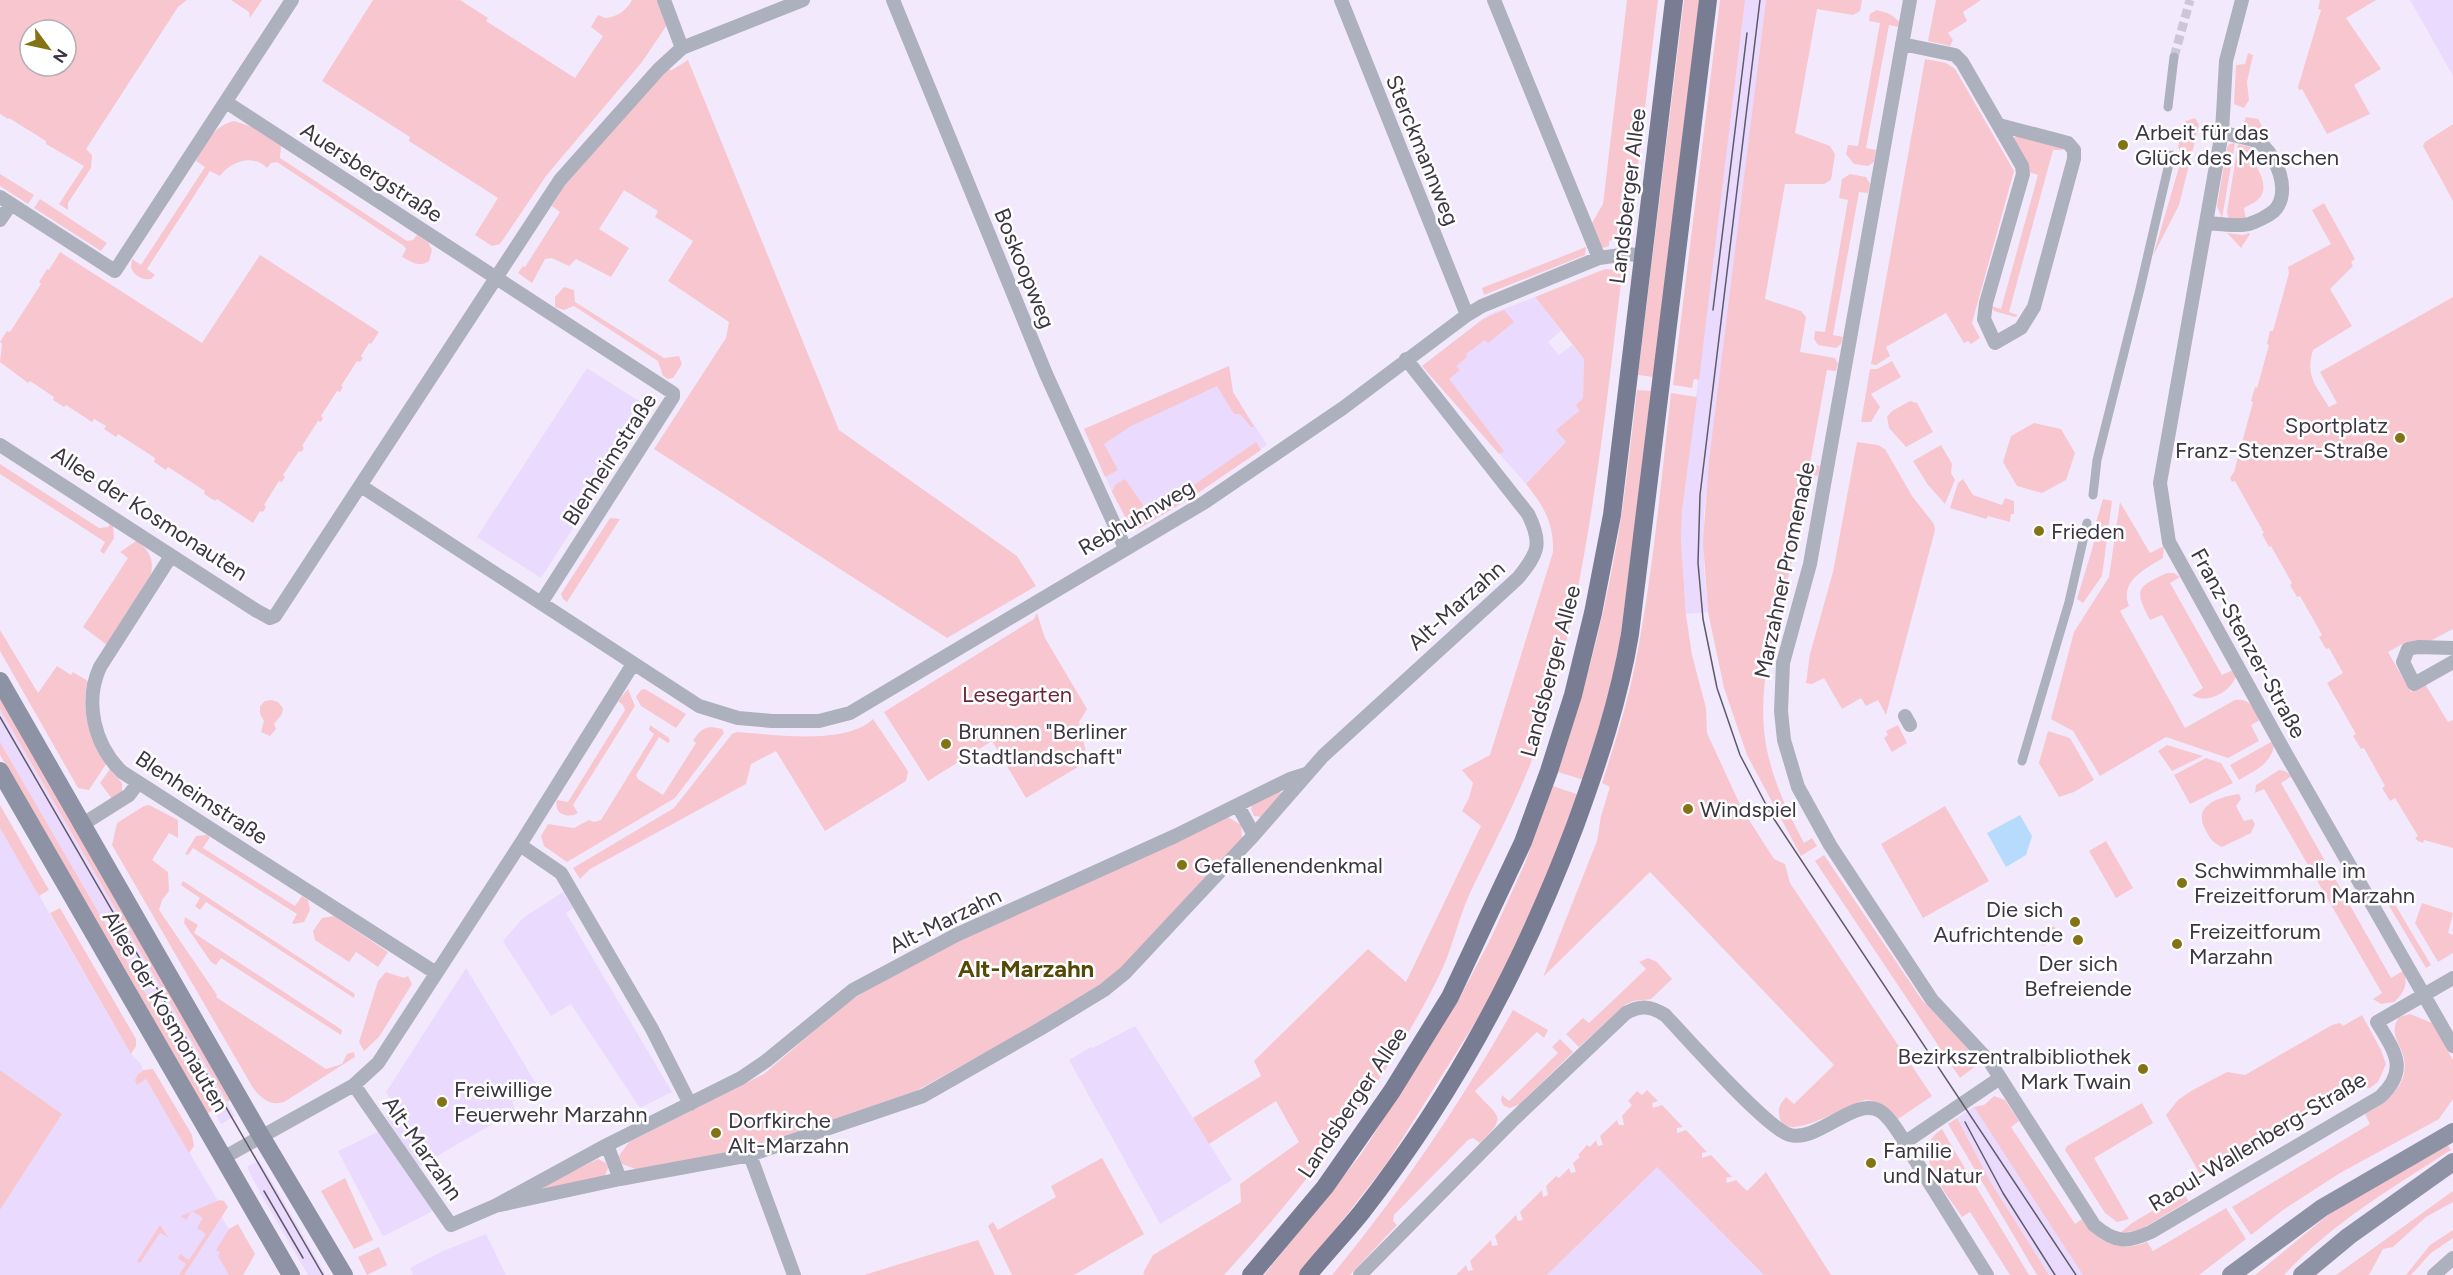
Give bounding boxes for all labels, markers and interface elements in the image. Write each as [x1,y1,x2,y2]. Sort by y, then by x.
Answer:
north arrow [18,18,78,78]
text: N [49,46,71,66]
street label: Sterckmannweg [1380,71,1465,229]
street label: Landsberger Allee [1603,107,1652,285]
street label: Auersbergstraße [296,116,448,228]
place label: Arbeit für das Glück des Menschen [2135,119,2339,171]
marker: Arbeit für das Glück des Menschen [2116,138,2130,152]
street label: Boskoopweg [988,204,1061,332]
street label: Blenheimstraße [557,388,662,531]
place label: Sportplatz Franz-Stenzer-Straße [2175,412,2388,464]
marker: Sportplatz Franz-Stenzer-Straße [2393,431,2407,445]
street label: Allee der Kosmonauten [47,440,253,587]
street label: Marzahner Promenade [1748,459,1821,681]
street label: Rebhuhnweg [1073,473,1199,562]
place label: Frieden [2051,518,2124,545]
marker: Frieden [2032,524,2046,538]
street label: Franz-Stenzer-Straße [2185,544,2312,743]
street label: Alt-Marzahn [1402,555,1510,656]
street label: Landsberger Allee [1515,582,1586,760]
park label: Lesegarten [962,681,1072,708]
place label: Brunnen "Berliner Stadtlandschaft" [958,718,1128,770]
marker: Brunnen "Berliner Stadtlandschaft" [939,737,953,751]
street label: Blenheimstraße [130,745,273,850]
place label: Windspiel [1700,796,1797,823]
marker: Windspiel [1681,802,1695,816]
place label: Gefallenendenkmal [1194,852,1383,879]
place label: Schwimmhalle im Freizeitforum Marzahn [2194,857,2415,909]
marker: Gefallenendenkmal [1175,858,1189,872]
marker: Schwimmhalle im Freizeitforum Marzahn [2175,876,2189,890]
street label: Alt-Marzahn [885,882,1006,959]
place label: Die sich Aufrichtende [1934,896,2063,948]
street label: Allee der Kosmonauten [97,906,234,1117]
marker: Die sich Aufrichtende [2068,915,2082,929]
place label: Freizeitforum Marzahn [2189,918,2321,970]
marker: Der sich Befreiende [2071,933,2085,947]
marker: Freizeitforum Marzahn [2170,937,2184,951]
place label: Der sich Befreiende [2024,950,2132,1002]
district label: Alt-Marzahn [958,954,1094,983]
street label: Landsberger Allee [1292,1021,1413,1183]
place label: Bezirkszentralbibliothek Mark Twain [1898,1043,2131,1095]
marker: Bezirkszentralbibliothek Mark Twain [2136,1062,2150,1076]
street label: Raoul-Wallenberg-Straße [2144,1066,2371,1217]
place label: Freiwillige Feuerwehr Marzahn [454,1076,648,1128]
street label: Alt-Marzahn [377,1091,468,1206]
marker: Freiwillige Feuerwehr Marzahn [435,1095,449,1109]
place label: Dorfkirche Alt-Marzahn [728,1107,849,1159]
marker: Dorfkirche Alt-Marzahn [709,1126,723,1140]
place label: Familie und Natur [1883,1137,1983,1189]
marker: Familie und Natur [1864,1156,1878,1170]

